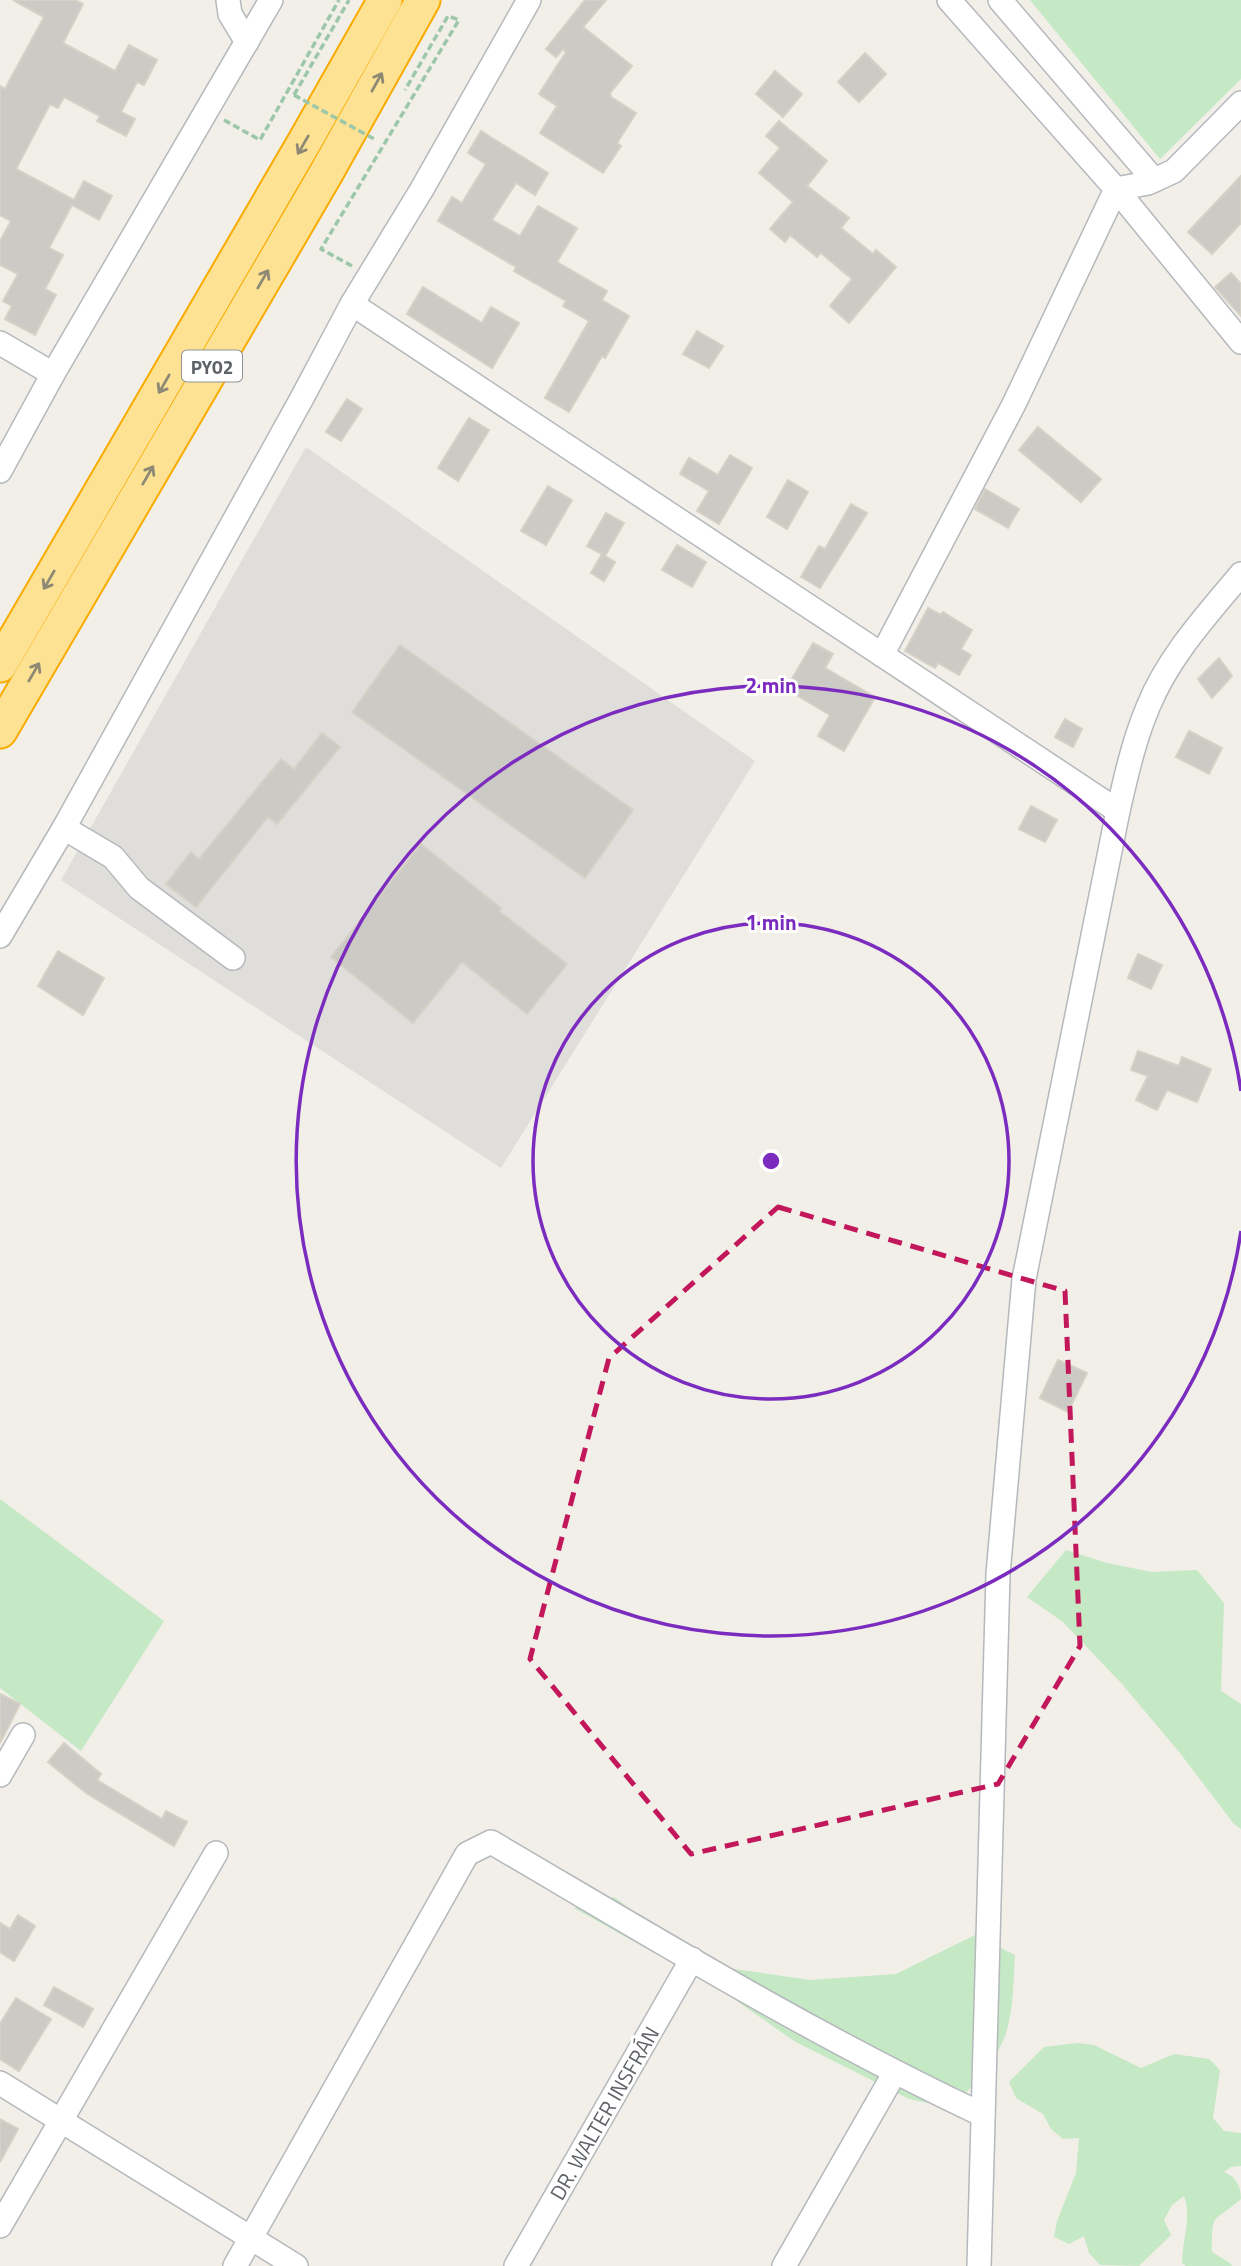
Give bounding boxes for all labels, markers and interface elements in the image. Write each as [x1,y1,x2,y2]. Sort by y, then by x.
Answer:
one-way arrow [371,72,384,93]
one-way arrow [296,134,310,154]
one-way arrow [257,270,271,290]
road number: PY02 [182,350,242,382]
one-way arrow [157,373,171,393]
one-way arrow [141,466,155,486]
one-way arrow [42,570,56,590]
one-way arrow [27,663,41,683]
text: 2 min [745,669,797,701]
text: 1 min [745,906,797,938]
centre of rings [759,1149,783,1173]
street label: DR. WALTER INSFRÁN [541,2020,667,2206]

